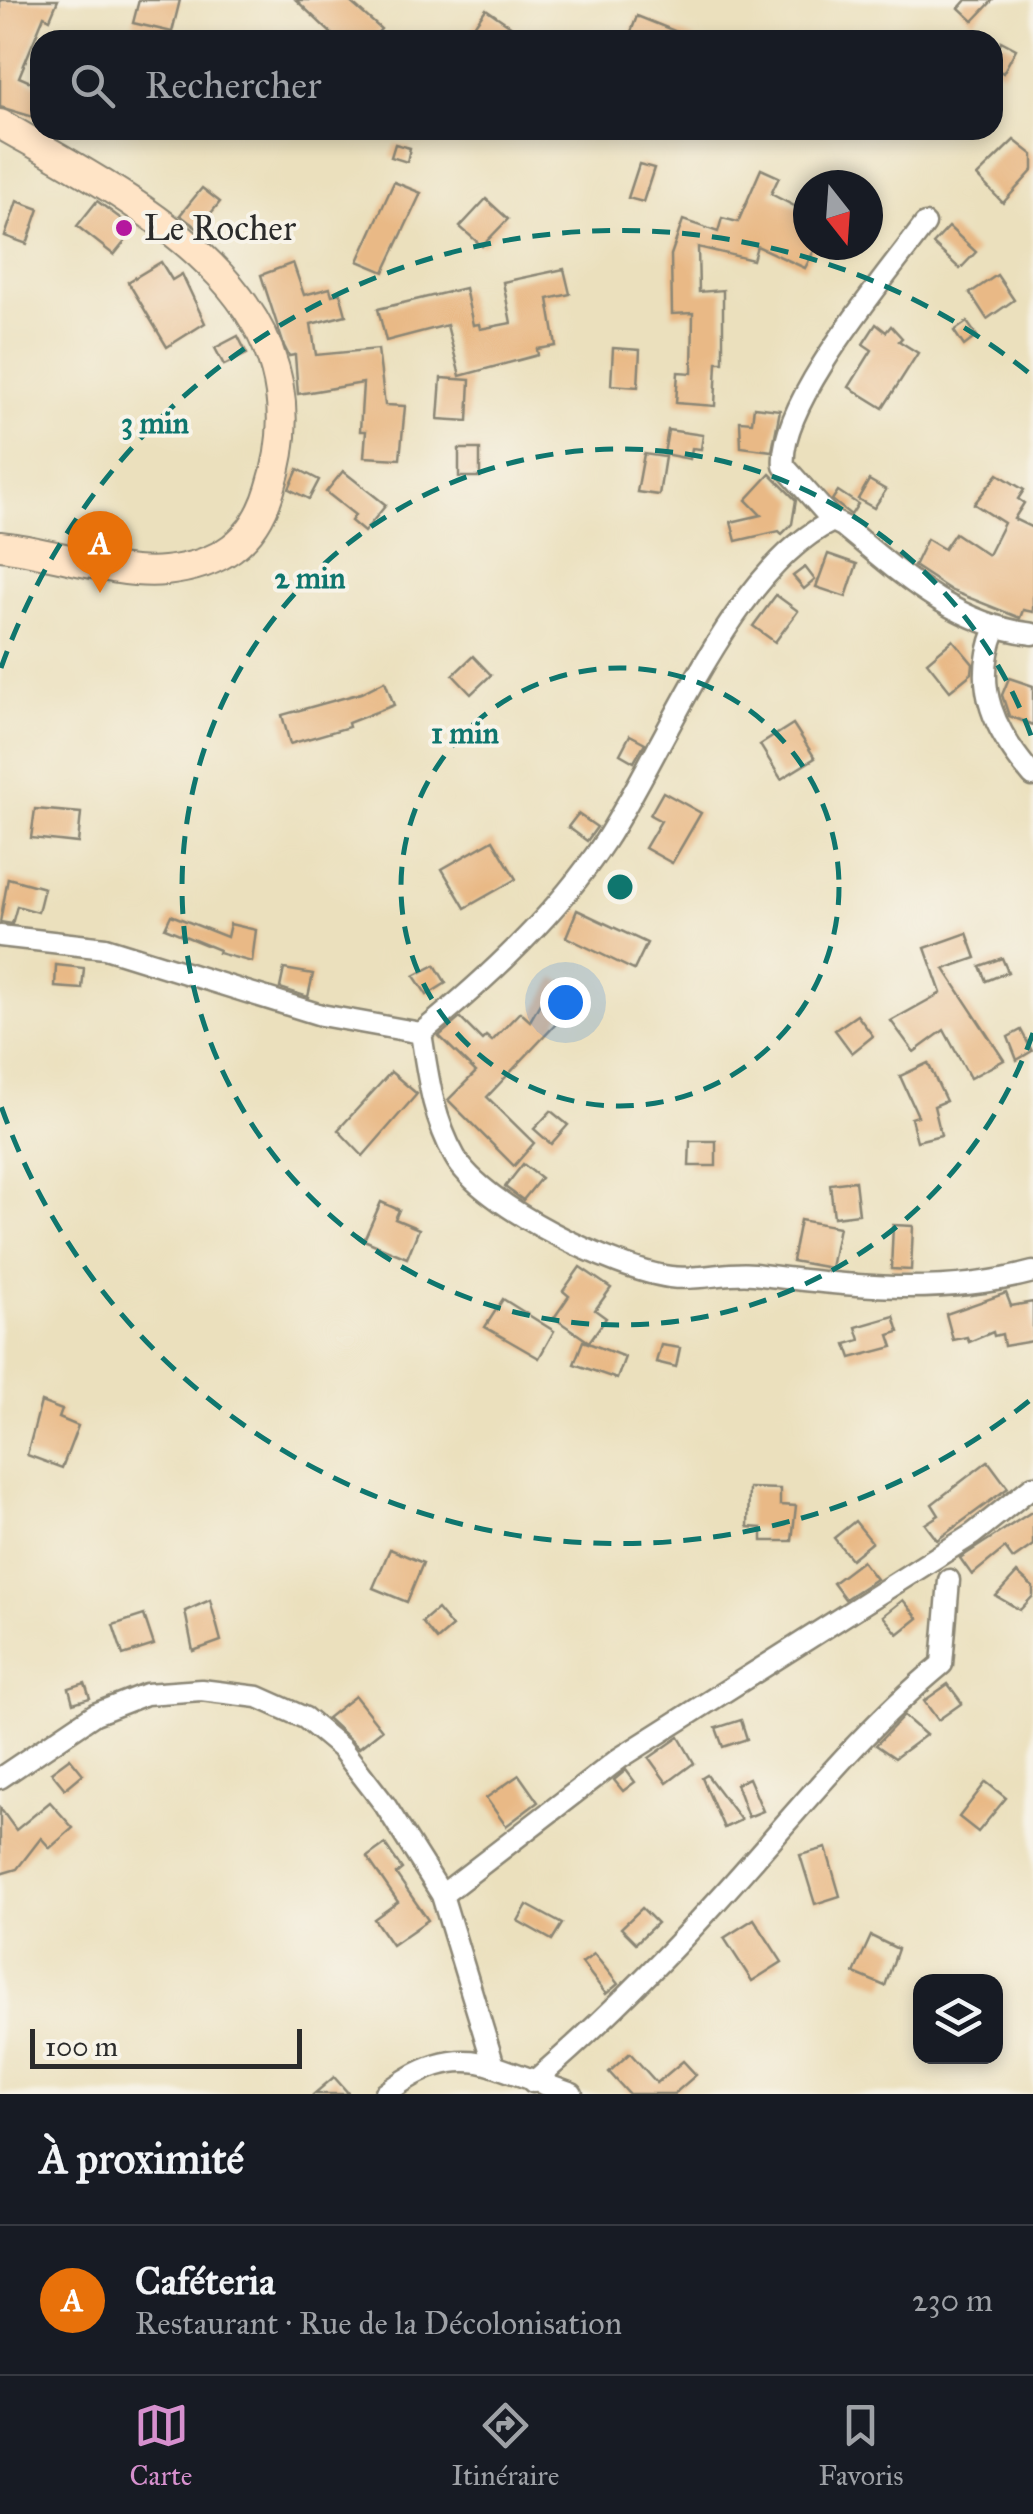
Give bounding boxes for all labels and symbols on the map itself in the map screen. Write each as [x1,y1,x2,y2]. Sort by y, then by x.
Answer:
north arrow [793,170,883,260]
place label: Le Rocher [144,207,297,250]
marker: Le Rocher [113,217,135,239]
text: 3 min [121,405,190,441]
pin: A [68,510,132,593]
text: 2 min [275,560,346,596]
text: 1 min [431,715,500,751]
centre of rings [602,869,638,905]
your location [540,977,591,1028]
scale bar [30,2024,302,2068]

